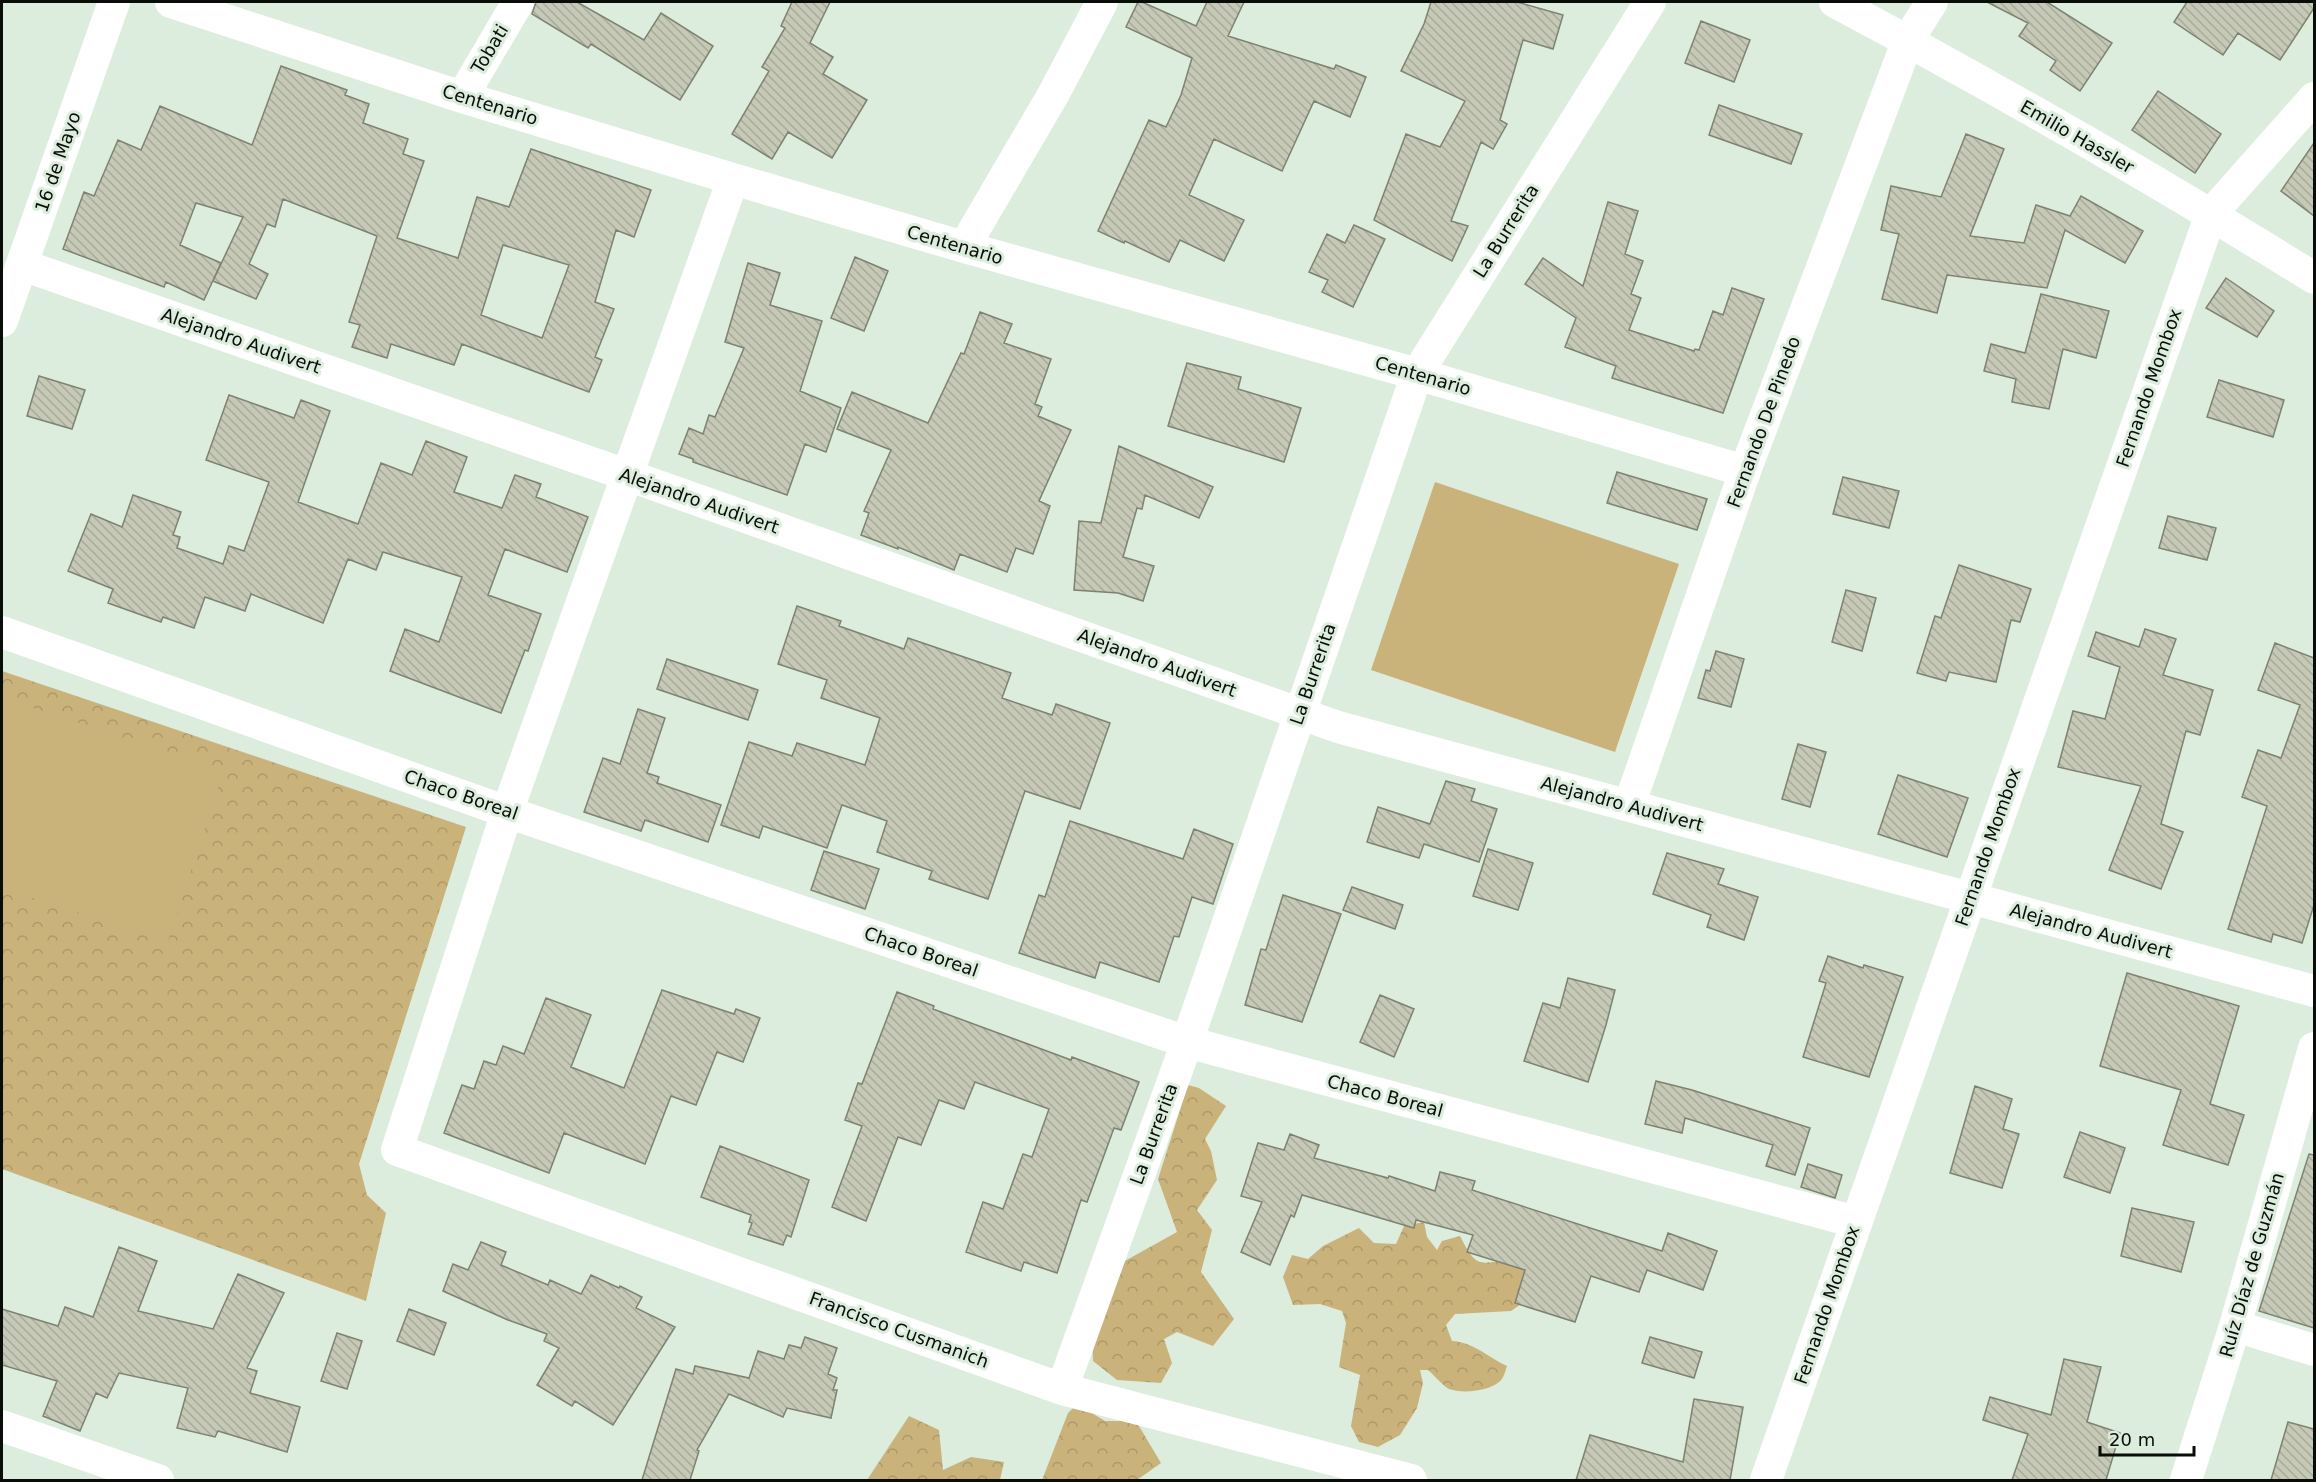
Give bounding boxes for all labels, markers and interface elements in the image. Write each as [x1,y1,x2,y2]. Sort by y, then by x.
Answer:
street label: Tobati [466,20,512,78]
street label: Centenario [440,80,541,129]
street label: Emilio Hassler [2017,96,2138,178]
street label: 16 de Mayo [30,109,85,215]
street label: La Burrerita [1469,180,1543,281]
street label: Centenario [905,221,1006,268]
street label: Alejandro Audivert [159,303,324,378]
street label: Fernando Mombox [2112,306,2186,470]
street label: Fernando De Pinedo [1723,333,1804,510]
street label: Centenario [1373,352,1474,399]
street label: Alejandro Audivert [617,463,782,538]
street label: La Burrerita [1285,620,1340,727]
street label: Alejandro Audivert [1075,624,1239,701]
street label: Chaco Boreal [401,765,521,824]
street label: Fernando Mombox [1951,765,2025,929]
street label: Alejandro Audivert [1539,772,1706,835]
street label: Alejandro Audivert [2008,899,2175,962]
street label: Chaco Boreal [861,922,981,981]
street label: Chaco Boreal [1325,1070,1445,1121]
street label: La Burrerita [1126,1080,1182,1187]
street label: Ruíz Díaz de Guzmán [2215,1170,2288,1360]
street label: Fernando Mombox [1790,1223,1864,1387]
street label: Francisco Cusmanich [807,1287,992,1372]
scale bar [2100,1419,2194,1457]
text: 20 m [2109,1429,2155,1450]

